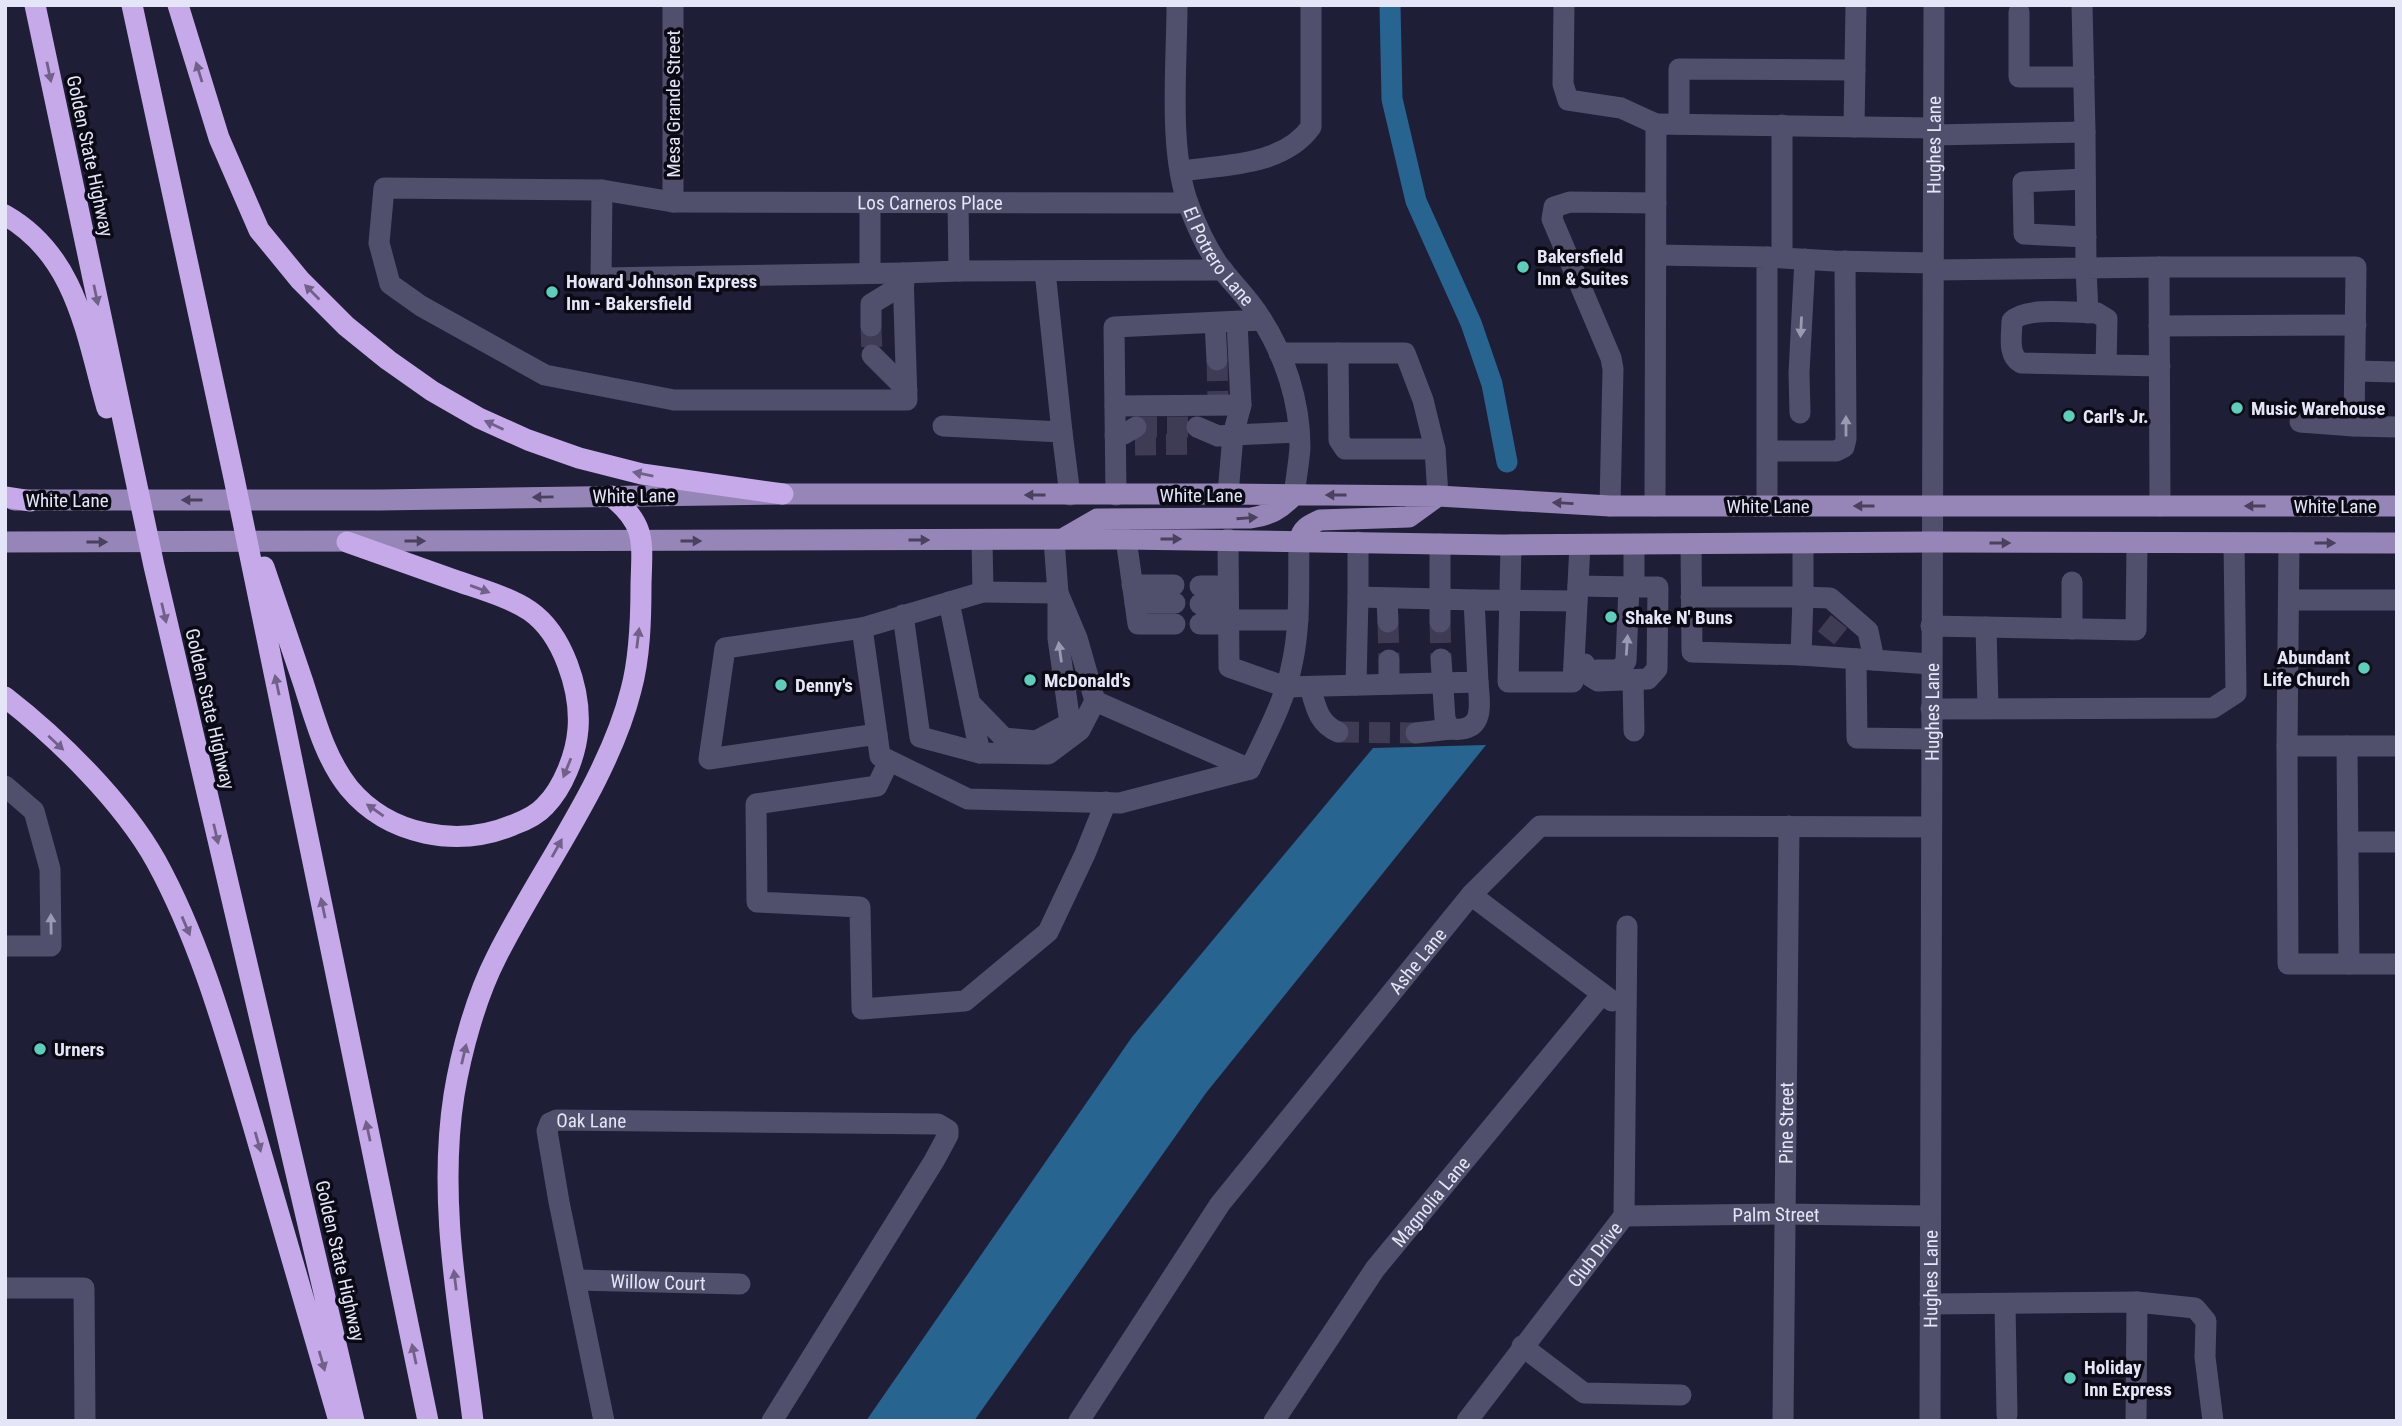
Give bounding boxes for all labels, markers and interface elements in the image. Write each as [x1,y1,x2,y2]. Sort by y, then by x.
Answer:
street label: Mesa Grande Street [662,30,685,178]
one-way arrow [43,61,54,83]
one-way arrow [193,61,204,82]
street label: Golden State Highway [62,73,118,239]
street label: Hughes Lane [1922,96,1945,194]
street label: Los Carneros Place [857,191,1003,214]
street label: El Potrero Lane [1179,203,1259,310]
place label: Bakersfield Inn & Suites [1537,245,1629,290]
marker: Bakersfield Inn & Suites [1515,259,1531,275]
place label: Howard Johnson Express Inn - Bakersfield [566,270,757,315]
one-way arrow [303,283,320,300]
one-way arrow [91,284,102,306]
marker: Howard Johnson Express Inn - Bakersfield [544,284,560,300]
one-way arrow [1796,317,1807,339]
place label: Music Warehouse [2251,397,2385,420]
marker: Music Warehouse [2229,400,2245,416]
place label: Carl's Jr. [2083,405,2149,428]
marker: Carl's Jr. [2061,408,2077,424]
one-way arrow [1840,415,1852,437]
one-way arrow [484,419,504,431]
one-way arrow [632,468,654,479]
street label: White Lane [592,484,676,508]
street label: White Lane [1159,484,1243,507]
street label: White Lane [25,489,109,512]
one-way arrow [1024,489,1046,501]
one-way arrow [1325,489,1347,501]
one-way arrow [531,491,553,503]
one-way arrow [180,494,202,506]
street label: White Lane [1726,495,1810,518]
street label: White Lane [2293,495,2377,518]
one-way arrow [1552,497,1574,508]
one-way arrow [1853,500,1875,512]
one-way arrow [2244,500,2266,512]
one-way arrow [1236,512,1258,523]
one-way arrow [1160,533,1182,545]
one-way arrow [908,534,930,546]
one-way arrow [404,535,426,547]
one-way arrow [681,535,703,547]
one-way arrow [86,536,108,548]
one-way arrow [1989,537,2011,548]
one-way arrow [2314,537,2336,549]
one-way arrow [470,584,491,595]
one-way arrow [159,602,170,624]
place label: Shake N' Buns [1625,606,1733,629]
marker: Shake N' Buns [1603,609,1619,625]
street label: Golden State Highway [180,626,240,792]
one-way arrow [632,627,643,649]
one-way arrow [1622,634,1633,656]
one-way arrow [1054,641,1065,663]
place label: Abundant Life Church [2263,646,2350,691]
marker: Abundant Life Church [2356,660,2372,676]
street label: Hughes Lane [1920,663,1944,761]
place label: McDonald's [1044,669,1131,692]
marker: McDonald's [1022,672,1038,688]
one-way arrow [271,674,282,696]
place label: Denny's [795,674,853,697]
marker: Denny's [773,677,789,693]
one-way arrow [47,734,64,750]
one-way arrow [561,758,572,779]
one-way arrow [366,803,384,817]
one-way arrow [211,823,222,845]
one-way arrow [551,838,563,858]
one-way arrow [317,897,328,919]
one-way arrow [45,913,57,935]
one-way arrow [181,916,192,937]
street label: Ashe Lane [1384,923,1451,999]
place label: Urners [54,1038,105,1061]
marker: Urners [32,1041,48,1057]
one-way arrow [459,1043,470,1065]
street label: Pine Street [1774,1082,1798,1164]
street label: Oak Lane [556,1108,626,1132]
one-way arrow [363,1120,374,1142]
one-way arrow [253,1132,263,1153]
street label: Magnolia Lane [1387,1152,1475,1251]
street label: Golden State Highway [310,1178,370,1344]
street label: Palm Street [1732,1202,1820,1226]
street label: Club Drive [1562,1217,1627,1291]
street label: Hughes Lane [1919,1230,1942,1328]
one-way arrow [450,1269,461,1291]
street label: Willow Court [610,1269,706,1295]
one-way arrow [409,1343,420,1365]
one-way arrow [317,1350,327,1371]
place label: Holiday Inn Express [2084,1356,2172,1401]
marker: Holiday Inn Express [2062,1370,2078,1386]

